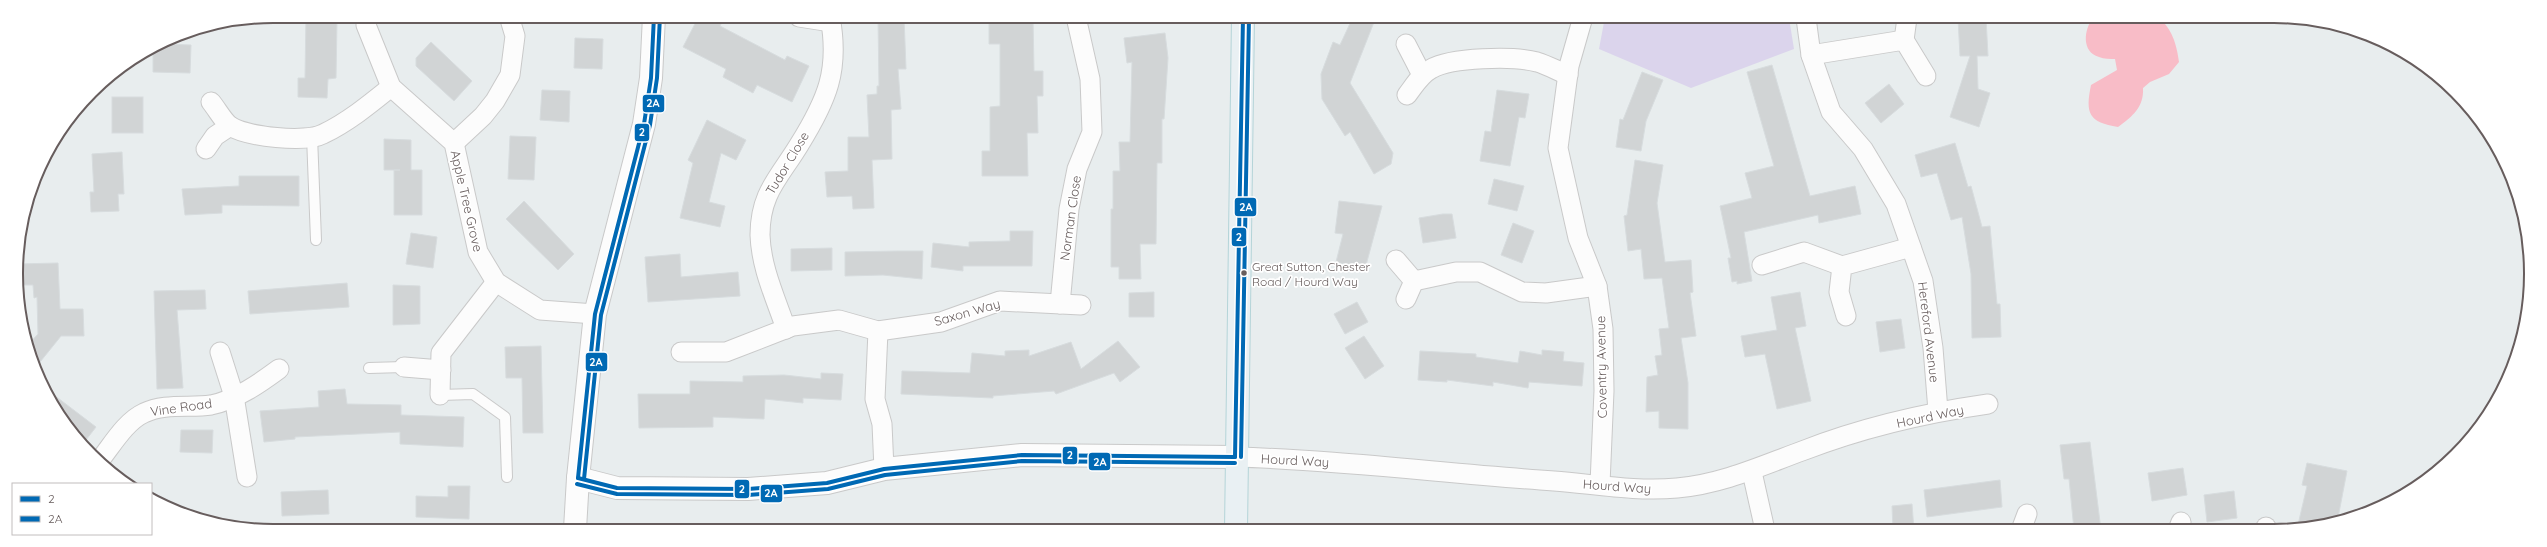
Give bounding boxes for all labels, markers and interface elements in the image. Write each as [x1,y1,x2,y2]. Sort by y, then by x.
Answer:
line badge: 2A [642,94,665,113]
text: 2A [646,96,660,110]
line badge: 2 [634,123,650,142]
text: 2 [639,125,645,139]
street label: Tudor Close [762,129,812,197]
street label: Apple Tree Grove [448,149,486,253]
street label: Norman Close [1056,174,1084,262]
line badge: 2A [1234,197,1257,217]
text: 2A [1239,200,1253,214]
line badge: 2 [1231,227,1247,247]
text: 2 [1236,230,1242,244]
place label: Great Sutton, Chester Road / Hourd Way [1252,259,1370,289]
marker: Great Sutton, Chester Road / Hourd Way [1239,268,1249,278]
street label: Hereford Avenue [1915,281,1943,383]
street label: Saxon Way [932,295,1002,329]
street label: Coventry Avenue [1592,315,1610,419]
line badge: 2A [585,352,608,372]
text: 2A [589,355,603,369]
street label: Vine Road [149,395,213,419]
street label: Hourd Way [1895,401,1965,431]
line badge: 2 [1062,446,1078,465]
text: 2 [1067,448,1073,462]
street label: Hourd Way [1260,450,1330,470]
line badge: 2A [1088,452,1111,471]
text: 2A [1093,455,1107,469]
street label: Hourd Way [1582,476,1652,496]
line badge: 2 [734,479,750,499]
text: 2 [739,482,745,496]
legend [12,483,152,535]
line badge: 2A [760,484,783,503]
text: 2A [764,486,778,500]
text: 2 [48,491,55,506]
text: 2A [48,511,63,526]

